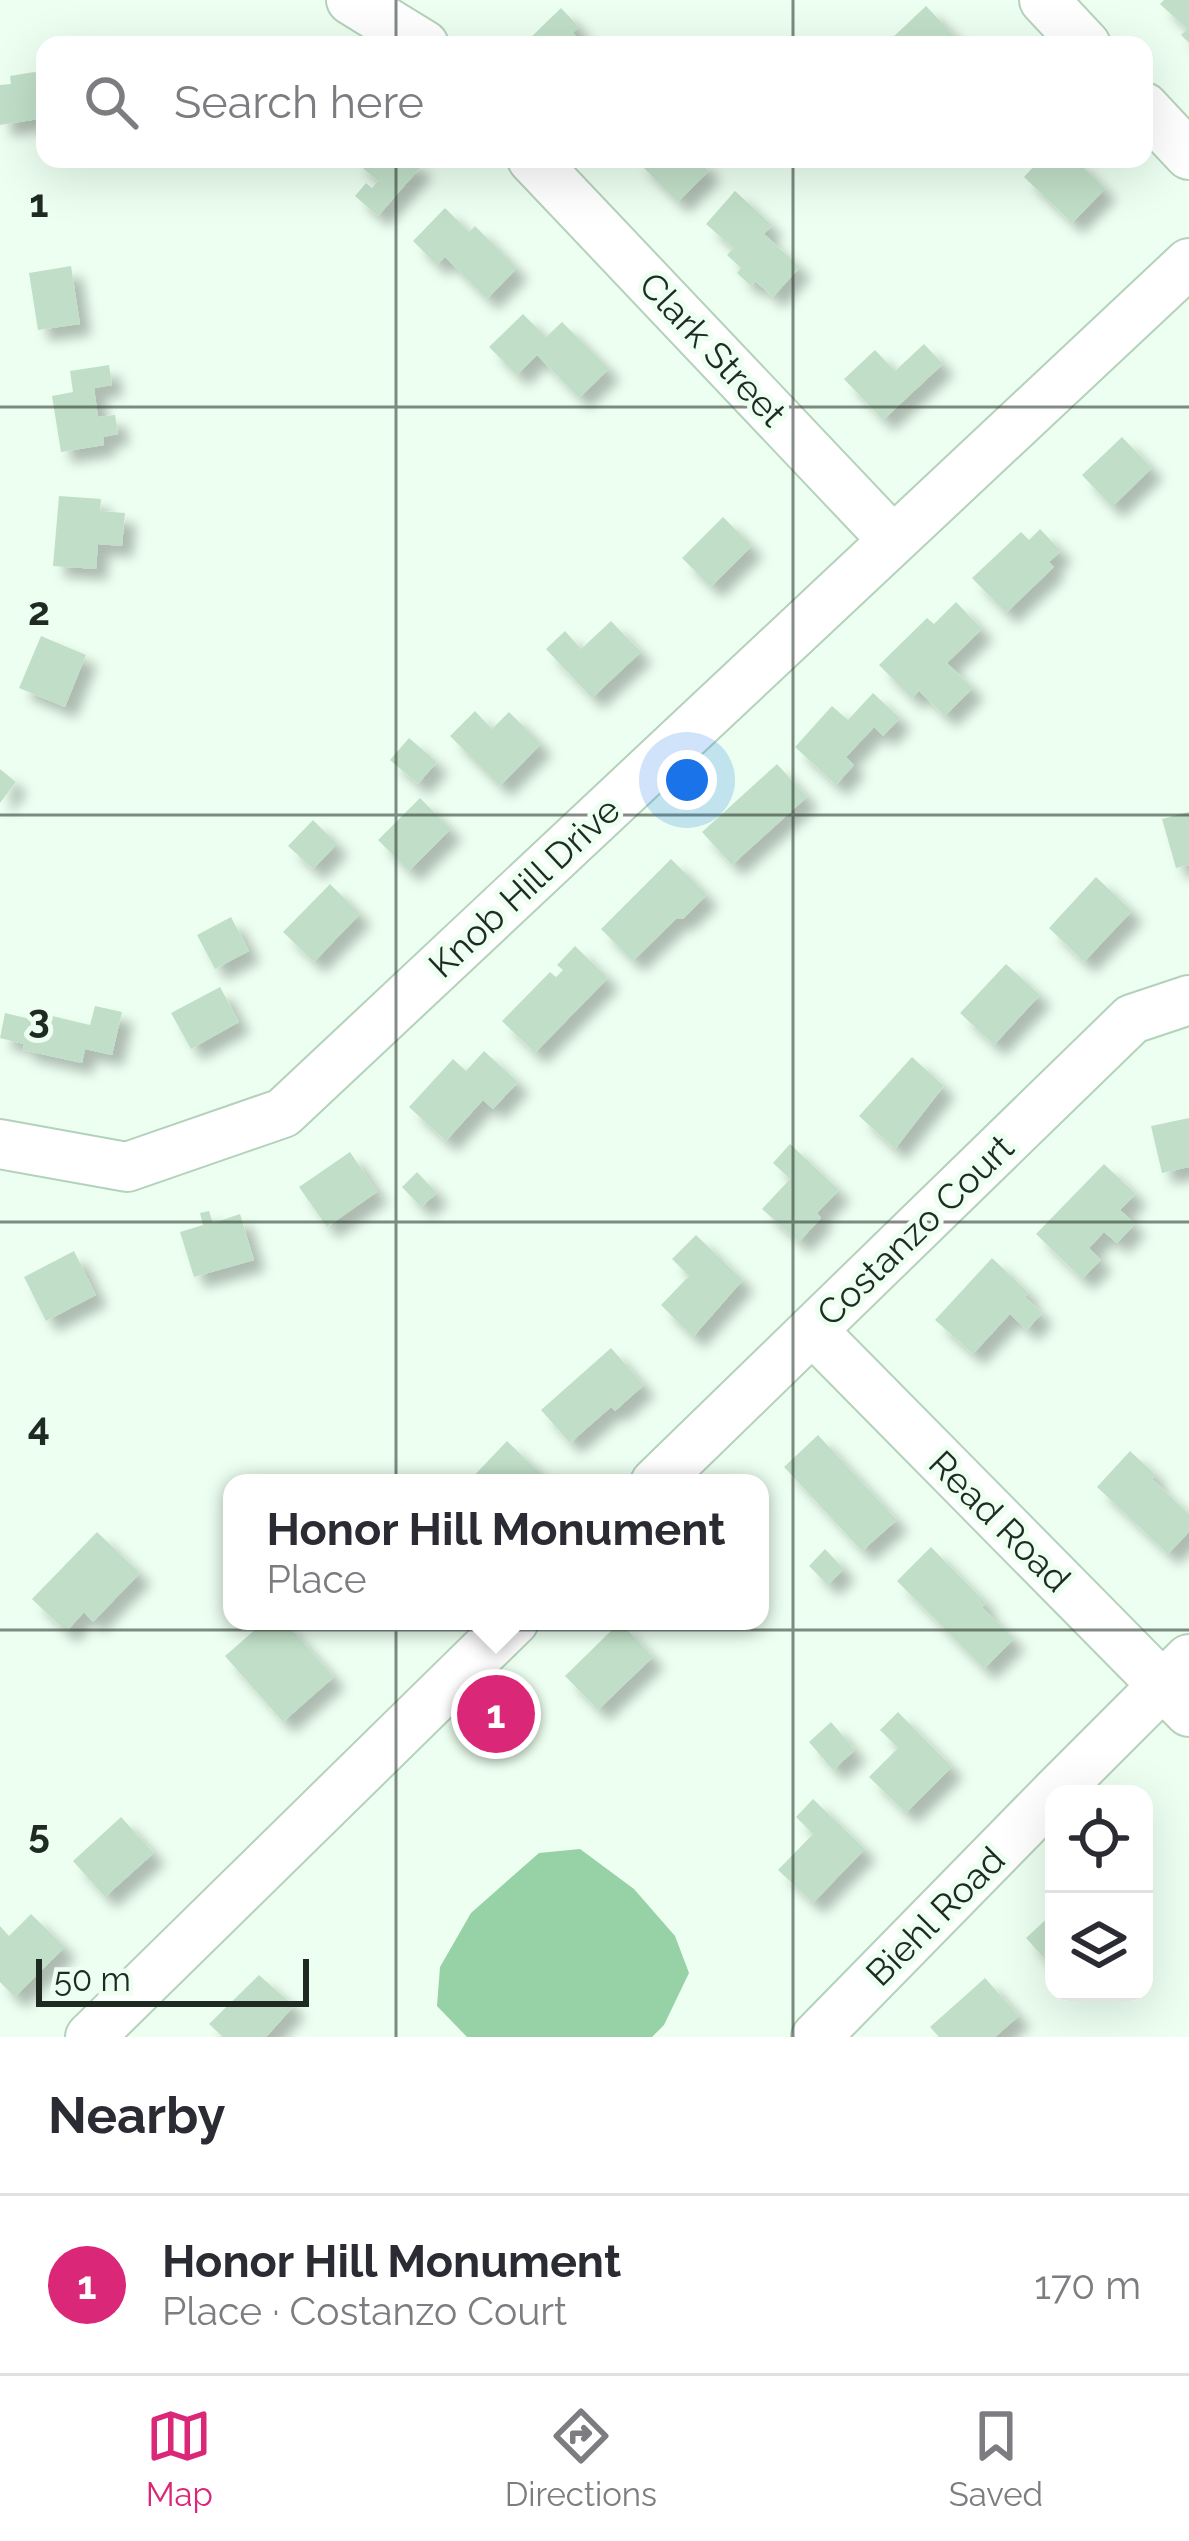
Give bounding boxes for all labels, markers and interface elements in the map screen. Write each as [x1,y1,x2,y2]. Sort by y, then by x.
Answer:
search box [36,36,1153,168]
icon: search [78,69,144,135]
text: Search here [174,76,424,129]
text: 1 [29,180,49,226]
street label: Clark Street [631,263,795,435]
text: 2 [28,588,50,634]
your location [657,750,717,810]
street label: Knob Hill Drive [420,788,628,986]
text: 3 [28,995,50,1041]
street label: Costanzo Court [808,1126,1022,1334]
text: 4 [28,1403,50,1449]
street label: Read Road [921,1442,1079,1600]
popup [223,1474,769,1630]
text: Honor Hill Monument [266,1503,726,1556]
text: Place [266,1556,367,1602]
pin: 1 [457,1669,535,1759]
map controls [1045,1785,1153,2001]
button: locate [1045,1785,1153,1893]
text: 5 [28,1810,50,1856]
street label: Biehl Road [857,1838,1013,1994]
button: layers [1045,1893,1153,2001]
scale bar [36,1953,309,2006]
text: 50 m [54,1960,131,1999]
text: Nearby [48,2085,225,2145]
text: Honor Hill Monument [162,2235,621,2288]
text: 1 [77,2262,97,2308]
text: 170 m [1034,2262,1141,2308]
text: Place · Costanzo Court [162,2288,567,2334]
tab: Map [146,2403,213,2514]
tab: Directions [505,2403,657,2514]
tab: Saved [949,2403,1043,2514]

